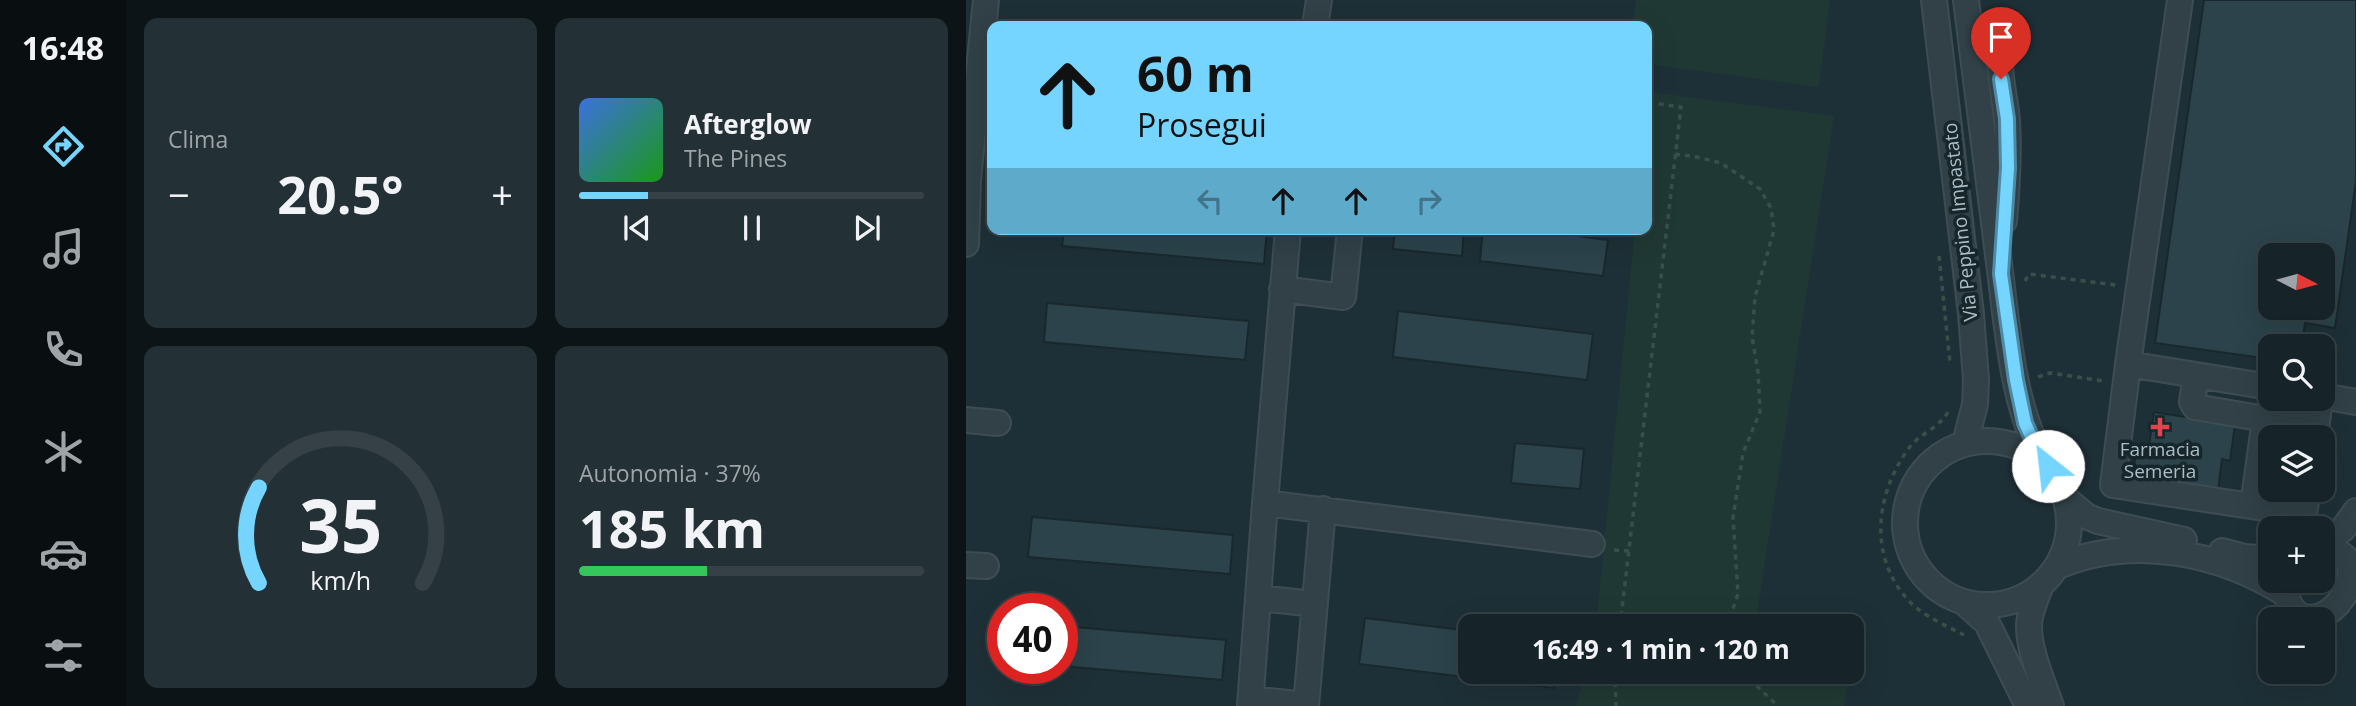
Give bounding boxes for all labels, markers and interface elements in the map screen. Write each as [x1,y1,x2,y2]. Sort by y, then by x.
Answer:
pin [1971,7,2031,79]
icon: arrive [1982,18,2020,56]
text: 16:48 [22,26,104,69]
text: 60 m [1137,40,1254,106]
icon: ahead [1022,49,1113,140]
text: Prosegui [1137,103,1267,146]
text: Afterglow [684,106,811,142]
street label: Via Peppino Impastato [1937,121,1983,323]
icon: directions [39,122,88,171]
text: Clima [168,123,228,155]
text: The Pines [684,142,787,174]
text: 20.5° [277,158,404,229]
text: − [168,168,190,220]
text: + [491,168,513,220]
icon: left [1191,182,1229,220]
icon: ahead [1264,182,1302,220]
icon: ahead [1337,182,1375,220]
icon: right [1410,182,1448,220]
icon: previous [618,209,656,247]
icon: pause [733,209,771,247]
icon: next [848,209,886,247]
icon: music [39,224,88,273]
north arrow [2258,243,2334,320]
map controls [2258,243,2335,684]
icon: phone [39,325,88,374]
button: search [2258,334,2335,411]
marker: Farmacia Semeria [2152,419,2168,435]
button: layers [2258,425,2335,502]
icon: climate [39,427,88,476]
position arrow [2011,429,2085,503]
place label: Farmacia Semeria [2120,436,2200,484]
text: Autonomia · 37% [579,457,761,489]
text: 35 [299,475,382,574]
text: 185 km [579,492,765,563]
button: + [2258,516,2335,593]
icon: car [39,529,88,578]
text: km/h [310,563,371,597]
speed limit sign: 40 [987,593,1078,684]
button: − [2258,607,2335,684]
icon: filters [39,631,88,680]
text: 16:49 · 1 min · 120 m [1532,631,1790,667]

